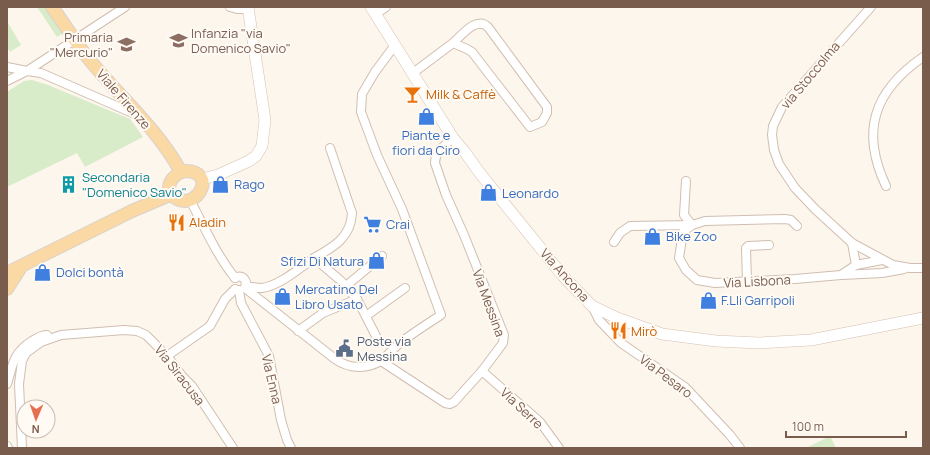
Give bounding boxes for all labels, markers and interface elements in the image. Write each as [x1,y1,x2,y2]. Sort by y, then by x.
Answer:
place label: Infanzia "via Domenico Savio" [191,24,291,57]
place label: Primaria "Mercurio" [50,28,113,61]
school or university icon: Infanzia "via Domenico Savio" [168,30,188,50]
school or university icon: Primaria "Mercurio" [116,34,136,54]
street label: via Stoccolma [776,37,844,113]
street label: Viale Firenze [93,65,155,133]
bar icon: Milk & Caffè [403,84,423,104]
place label: Milk & Caffè [426,85,496,103]
shop icon: Piante e fiori da Ciro [416,106,436,126]
place label: Piante e fiori da Ciro [392,126,460,159]
place label: Secondaria "Domenico Savio" [82,168,187,201]
building icon: Secondaria "Domenico Savio" [59,174,79,194]
shop icon: Rago [211,174,231,194]
place label: Rago [234,175,265,193]
shop icon: Leonardo [479,183,499,203]
place label: Leonardo [502,184,559,202]
restaurant icon: Aladin [166,212,186,232]
place label: Aladin [189,213,226,231]
supermarket icon: Crai [363,214,383,234]
place label: Crai [386,215,410,233]
shop icon: Bike Zoo [643,226,663,246]
place label: Bike Zoo [666,227,717,245]
street label: Via Ancona [536,244,594,306]
shop icon: Sfizi Di Natura [367,251,387,271]
place label: Sfizi Di Natura [281,252,364,270]
shop icon: Dolci bontà [33,262,53,282]
place label: Dolci bontà [56,263,124,281]
street label: Via Messina [468,267,510,339]
street label: Via Lisbona [723,270,791,292]
place label: Mercatino Del Libro Usato [295,280,378,313]
shop icon: Mercatino Del Libro Usato [272,286,292,306]
shop icon: F.Lli Garripoli [698,290,718,310]
place label: F.Lli Garripoli [721,291,795,309]
restaurant icon: Mirò [608,321,628,341]
place label: Mirò [631,322,658,340]
place label: Poste via Messina [357,332,411,365]
public building icon: Poste via Messina [334,338,354,358]
street label: Via Siracusa [151,341,209,409]
street label: Via Pesaro [636,350,696,402]
street label: Via Enna [258,352,286,406]
street label: Via Serre [497,383,548,433]
north arrow [16,399,56,439]
scale bar [786,413,906,439]
text: 100 m [792,418,824,435]
text: N [31,422,40,437]

